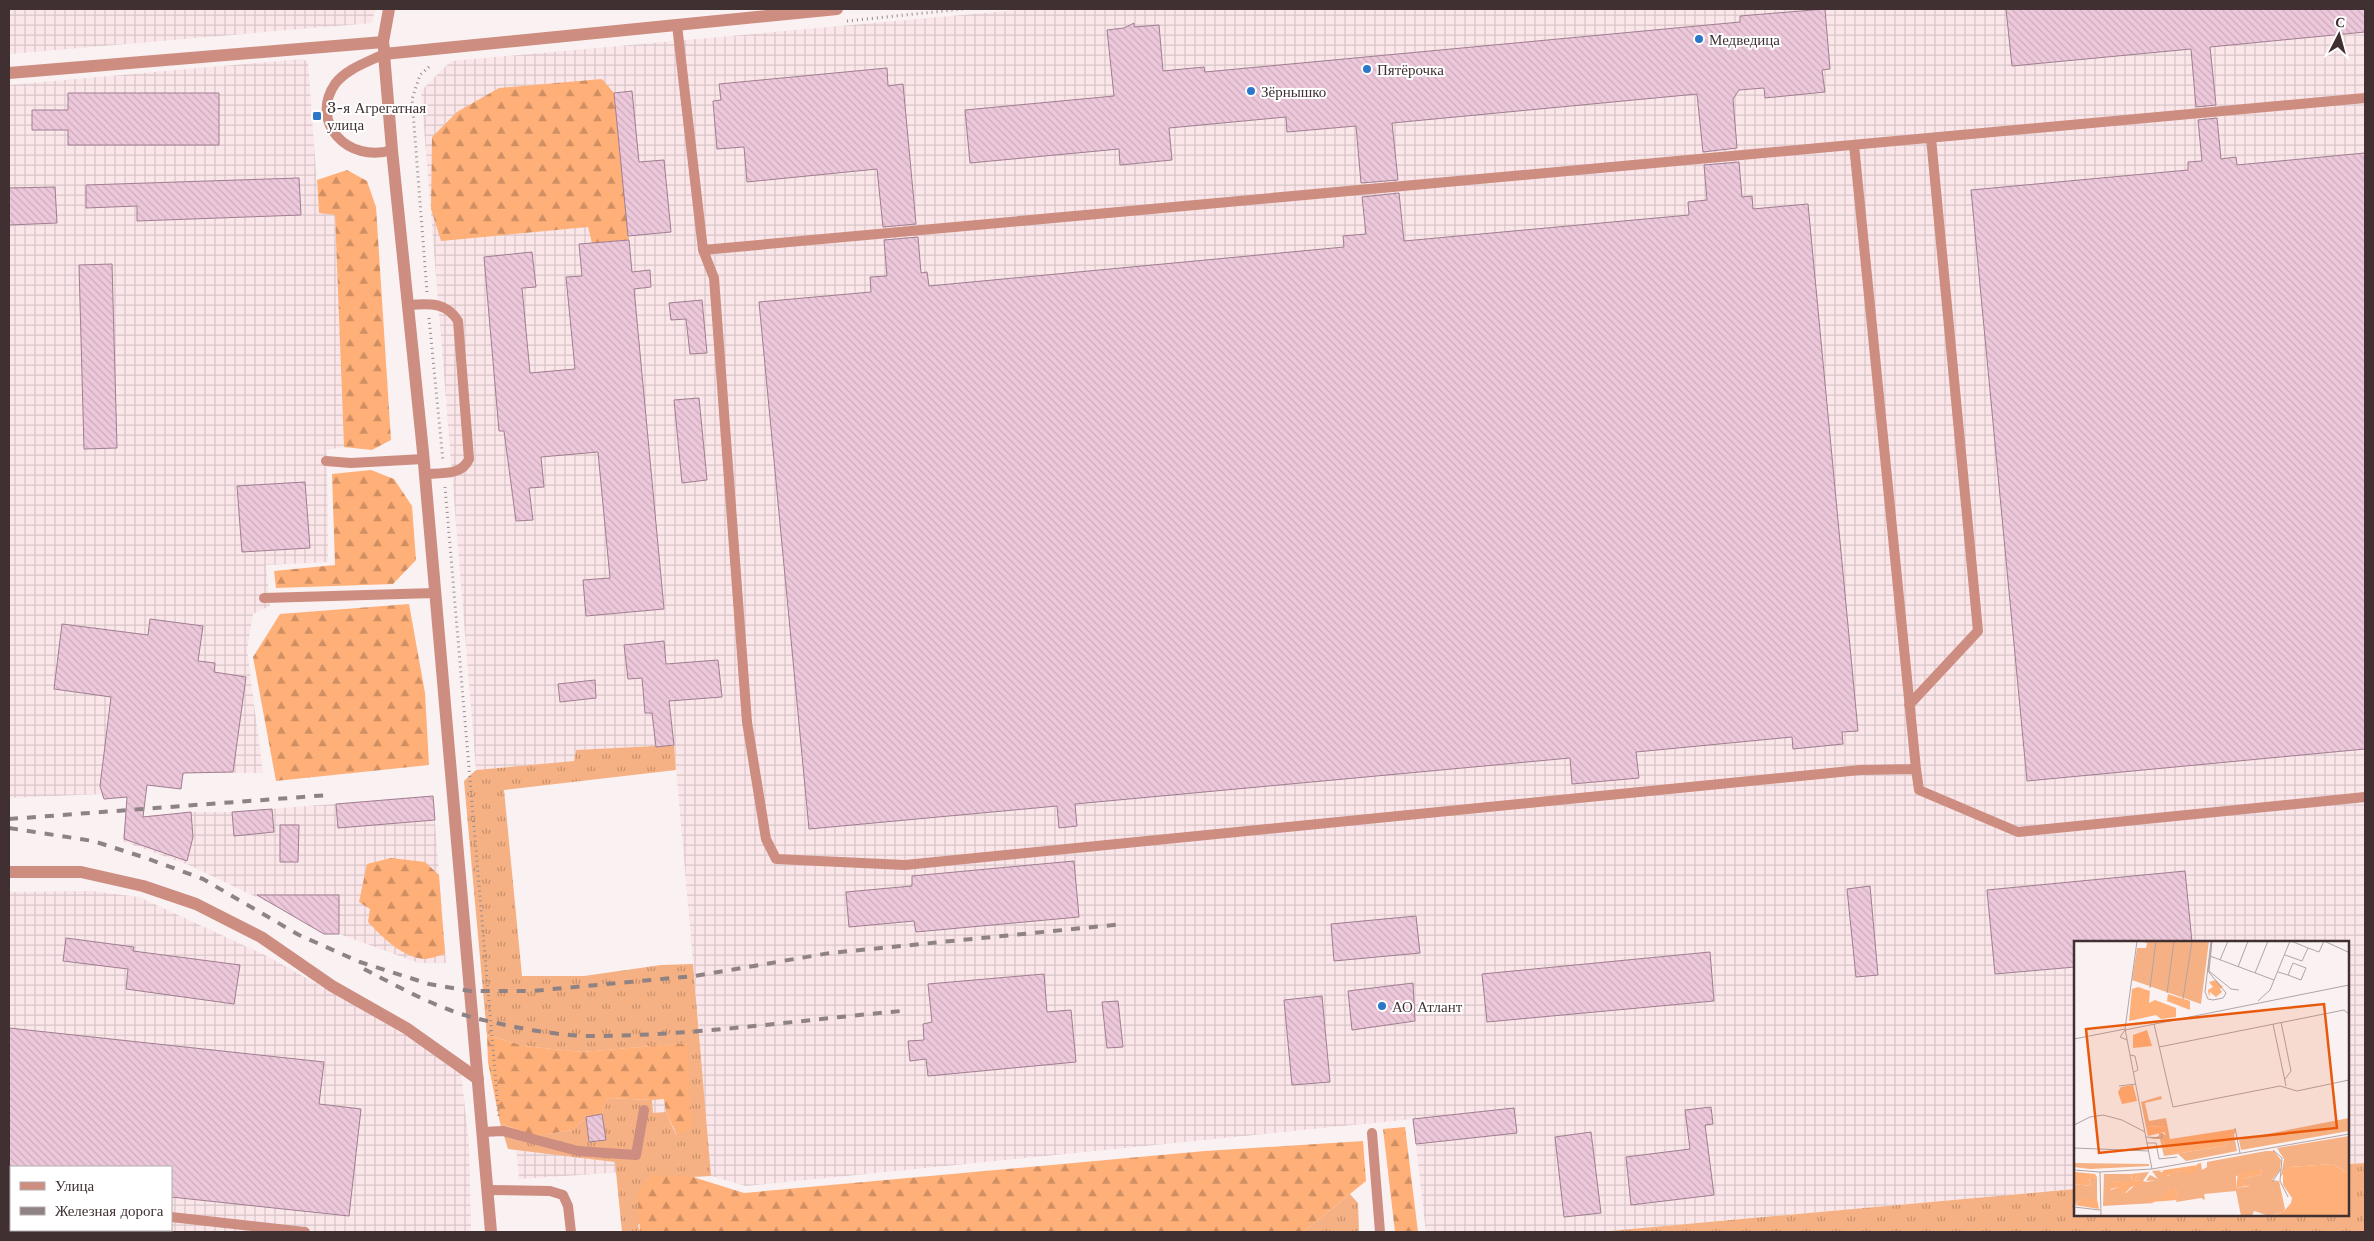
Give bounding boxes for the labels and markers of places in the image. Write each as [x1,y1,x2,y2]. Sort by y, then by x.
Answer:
place label: Медведица [1709,30,1780,49]
marker: Медведица [1693,33,1705,45]
place label: Пятёрочка [1377,60,1444,79]
marker: Пятёрочка [1361,63,1373,75]
place label: Зёрнышко [1261,82,1326,101]
marker: Зёрнышко [1245,85,1257,97]
place label: 3-я Агрегатная улица [327,98,426,134]
marker: 3-я Агрегатная улица [311,110,323,122]
place label: АО Атлант [1392,997,1463,1016]
marker: АО Атлант [1376,1000,1388,1012]

